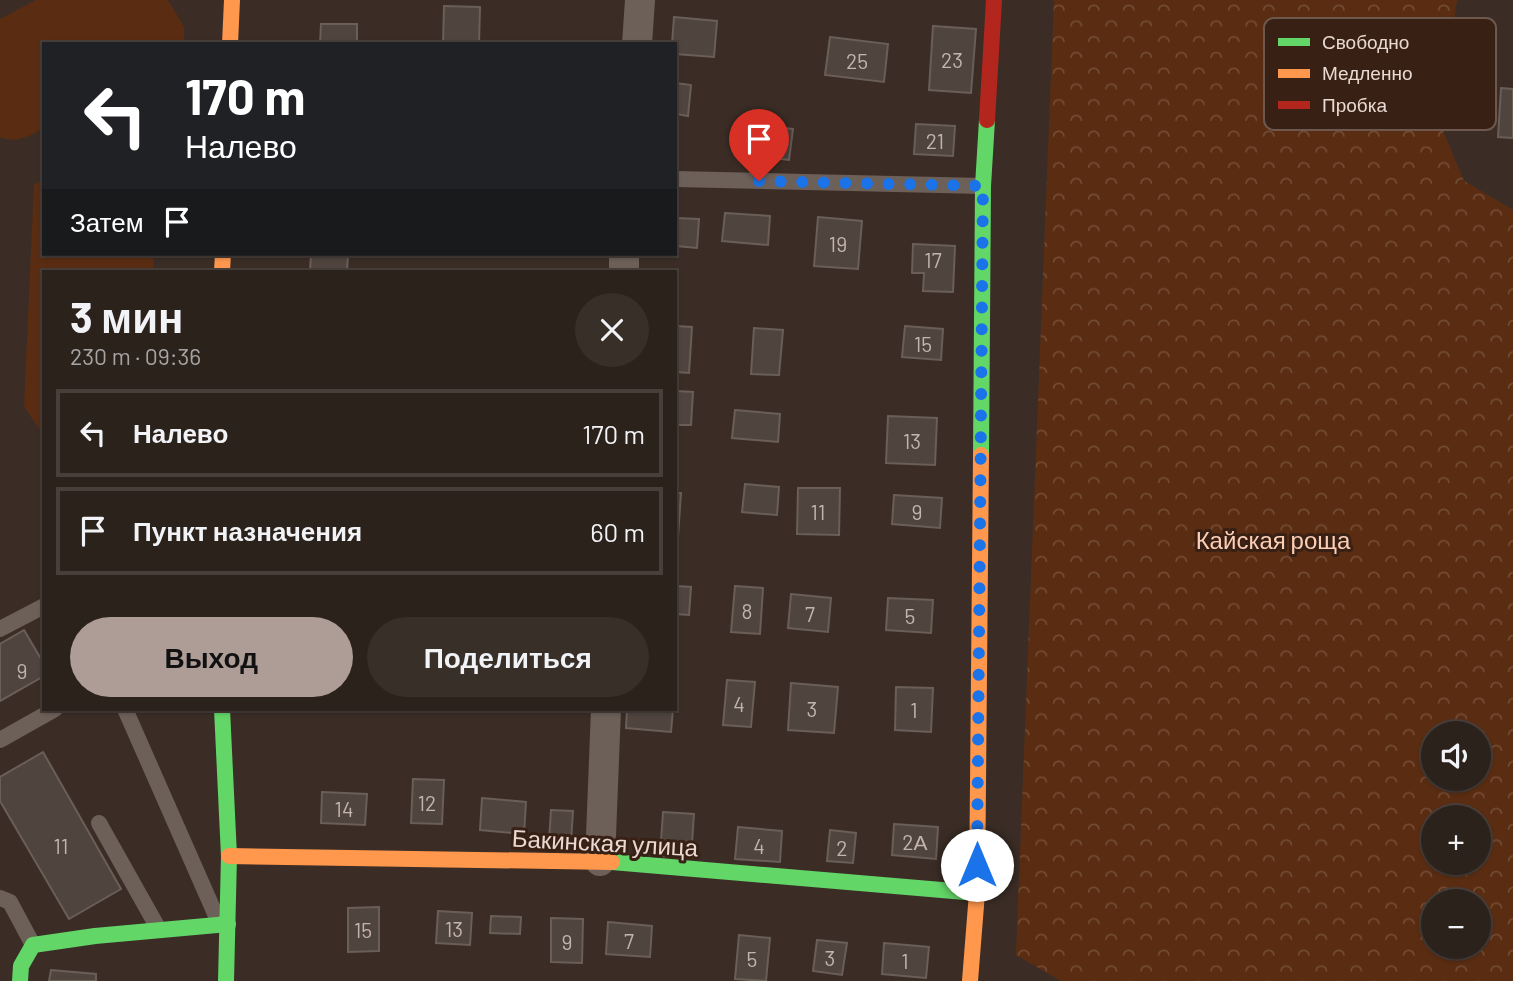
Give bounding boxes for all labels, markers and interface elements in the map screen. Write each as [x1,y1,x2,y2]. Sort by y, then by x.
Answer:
legend [1264,18,1496,130]
text: Свободно [1322,30,1409,53]
house number: 23 [941,47,963,72]
house number: 25 [846,48,868,73]
text: Медленно [1322,61,1412,84]
text: 170 m [185,66,305,125]
icon: left [70,70,161,161]
text: Пробка [1322,93,1387,116]
pin [729,109,789,181]
icon: arrive [740,120,778,158]
text: Налево [185,126,297,164]
house number: 21 [926,128,944,153]
icon: arrive [158,203,196,241]
text: Затем [70,206,144,237]
house number: 19 [829,231,847,256]
house number: 17 [924,247,942,272]
text: 3 мин [70,291,183,341]
button: close [575,293,649,367]
house number: 15 [914,331,932,356]
text: 230 m · 09:36 [70,342,201,370]
icon: left [74,414,112,452]
text: Налево [133,417,228,448]
text: 170 m [582,418,645,449]
house number: 13 [903,428,921,453]
house number: 11 [811,499,825,524]
house number: 9 [912,499,922,524]
icon: arrive [74,512,112,550]
text: Пункт назначения [133,515,362,546]
text: 60 m [590,516,645,547]
park label: Кайская роща [1196,525,1351,554]
house number: 8 [742,598,752,623]
house number: 7 [805,601,815,626]
house number: 5 [905,603,915,628]
button: Выход [70,617,353,697]
button: Поделиться [367,617,649,697]
house number: 9 [17,658,27,683]
house number: 4 [733,691,745,716]
house number: 3 [807,696,817,721]
house number: 1 [910,697,918,722]
map controls [1421,721,1491,959]
button: sound [1421,721,1491,791]
house number: 12 [418,790,436,815]
house number: 14 [335,796,353,821]
button: + [1421,805,1491,875]
street label: Бакинская улица [511,823,699,861]
position arrow [940,828,1014,902]
house number: 2А [902,829,928,854]
house number: 11 [54,833,68,858]
house number: 4 [753,833,765,858]
house number: 2 [836,835,848,860]
button: − [1421,889,1491,959]
house number: 13 [445,916,463,941]
house number: 15 [354,917,372,942]
house number: 7 [624,928,634,953]
house number: 9 [562,929,572,954]
house number: 3 [825,945,835,970]
house number: 5 [747,946,757,971]
house number: 1 [901,948,909,973]

